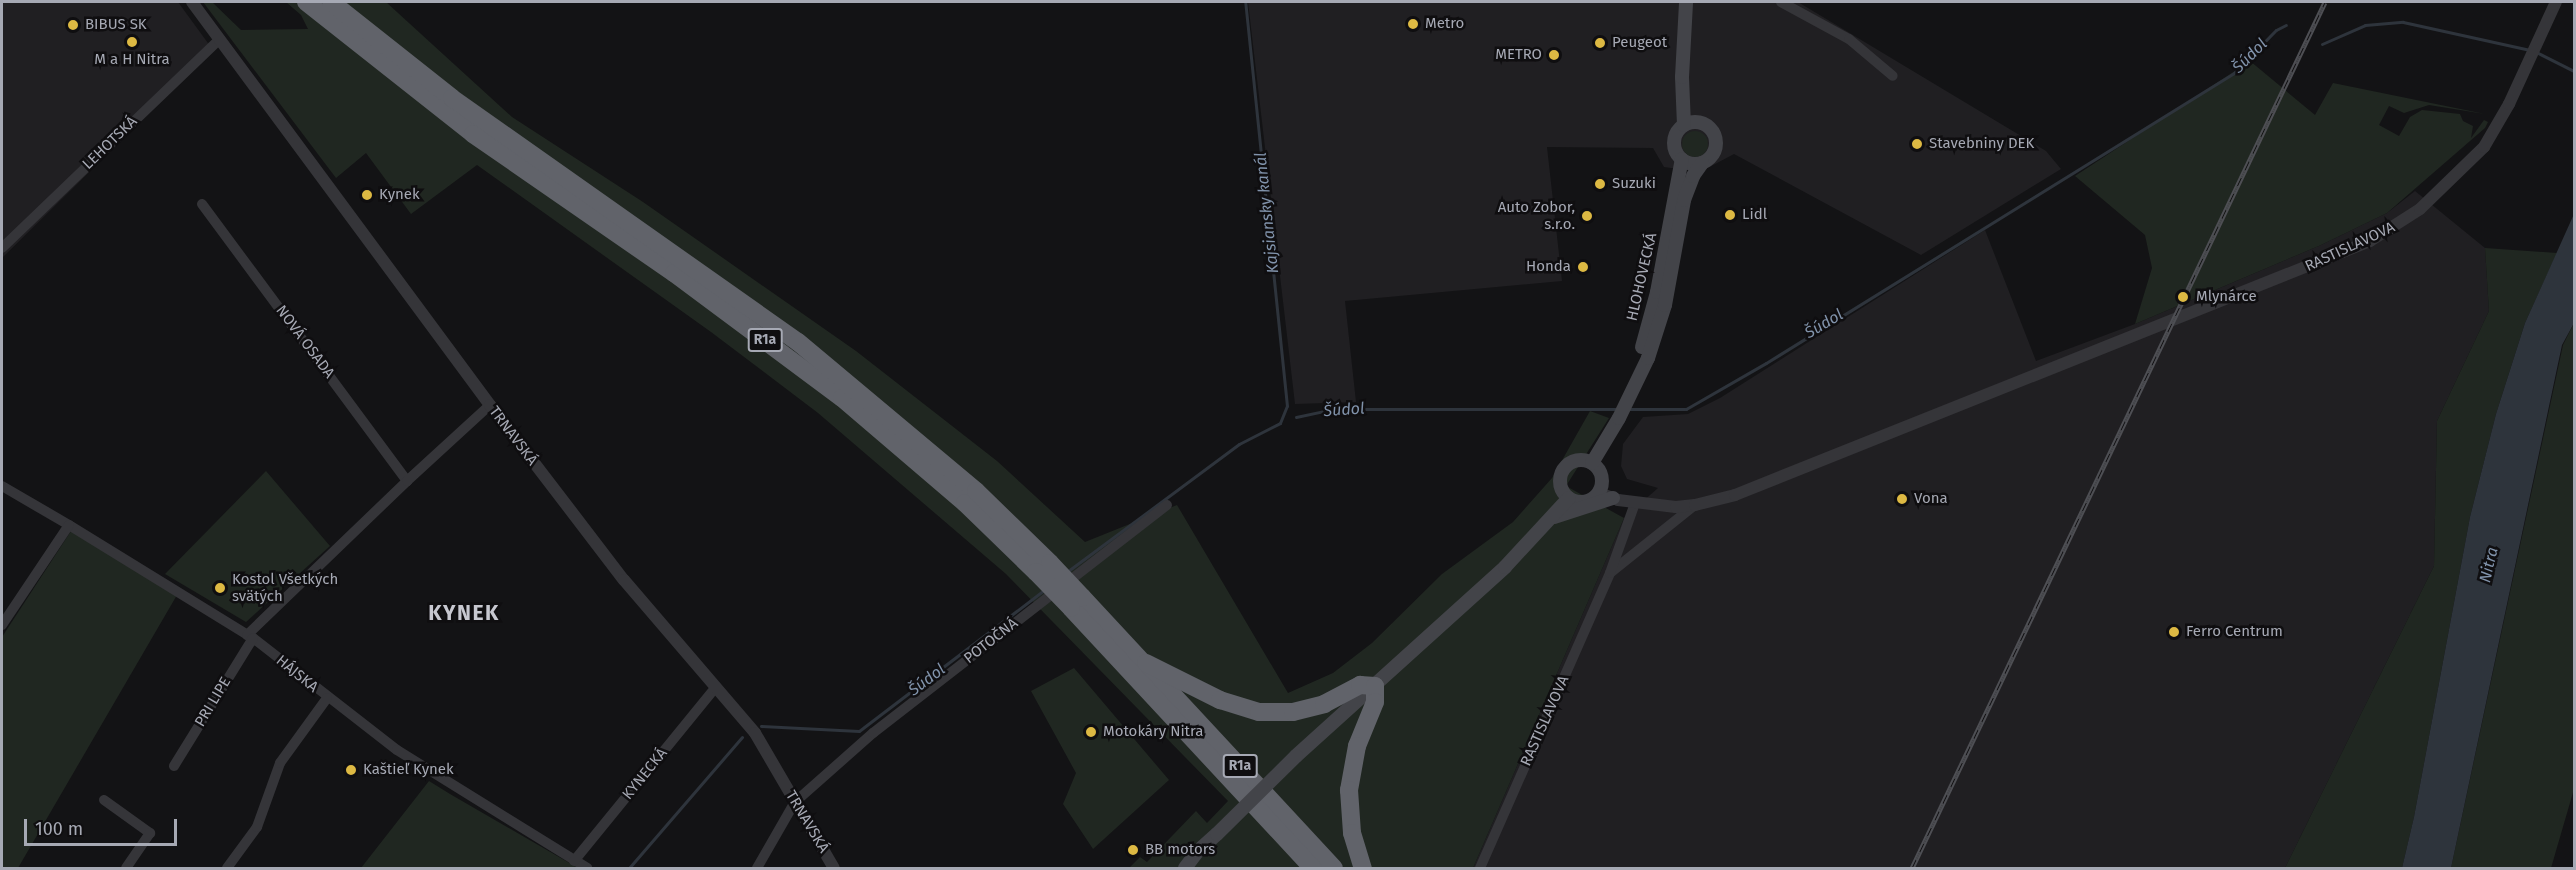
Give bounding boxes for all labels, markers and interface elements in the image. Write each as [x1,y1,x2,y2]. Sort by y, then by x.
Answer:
place label: Metro [1425,15,1464,33]
place label: BIBUS SK [85,16,147,34]
marker: Metro [1406,17,1420,31]
marker: BIBUS SK [66,18,80,32]
place label: Peugeot [1612,34,1667,52]
marker: M a H Nitra [125,35,139,49]
water label: Šúdol [2229,35,2271,77]
marker: Peugeot [1593,36,1607,50]
place label: METRO [1495,46,1542,64]
marker: METRO [1547,48,1561,62]
place label: M a H Nitra [94,51,170,69]
street label: LEHOTSKÁ [79,113,141,173]
place label: Stavebniny DEK [1929,135,2034,153]
marker: Stavebniny DEK [1910,137,1924,151]
water label: Kajsiansky kanál [1251,151,1283,275]
place label: Suzuki [1612,175,1656,193]
marker: Suzuki [1593,177,1607,191]
place label: Kynek [379,186,420,204]
marker: Kynek [360,188,374,202]
place label: Auto Zobor, s.r.o. [1498,198,1575,233]
place label: Lidl [1742,206,1767,224]
marker: Lidl [1723,208,1737,222]
marker: Auto Zobor, s.r.o. [1580,209,1594,223]
street label: RASTISLAVOVA [2302,218,2398,276]
street label: HLOHOVECKÁ [1623,231,1661,323]
place label: Honda [1526,258,1571,276]
marker: Honda [1576,260,1590,274]
marker: Mlynárce [2174,288,2192,306]
place label: Mlynárce [2196,288,2257,306]
street label: NOVÁ OSADA [272,302,338,382]
water label: Šúdol [1801,305,1847,343]
road number: R1a [747,329,783,351]
water label: Šúdol [1323,399,1365,421]
street label: TRNAVSKÁ [485,403,541,469]
place label: Vona [1914,490,1948,508]
marker: Vona [1895,492,1909,506]
water label: Nitra [2476,545,2502,585]
place label: Kostol Všetkých svätých [232,570,338,605]
marker: Kostol Všetkých svätých [213,581,227,595]
district label: KYNEK [428,600,500,626]
street label: POTOČNÁ [960,614,1022,668]
place label: Ferro Centrum [2186,623,2283,641]
marker: Ferro Centrum [2167,625,2181,639]
street label: HÁJSKA [272,652,322,696]
water label: Šúdol [905,660,949,700]
street label: RASTISLAVOVA [1517,673,1573,769]
street label: PRI LIPE [191,674,235,730]
place label: Motokáry Nitra [1103,723,1203,741]
marker: Motokáry Nitra [1084,725,1098,739]
street label: KYNECKÁ [619,745,671,803]
road number: R1a [1222,755,1258,777]
place label: Kaštieľ Kynek [363,761,454,779]
marker: Kaštieľ Kynek [344,763,358,777]
street label: TRNAVSKÁ [781,788,833,856]
scale bar [27,807,180,845]
text: 100 m [35,818,83,840]
place label: BB motors [1145,841,1215,859]
marker: BB motors [1126,843,1140,857]

